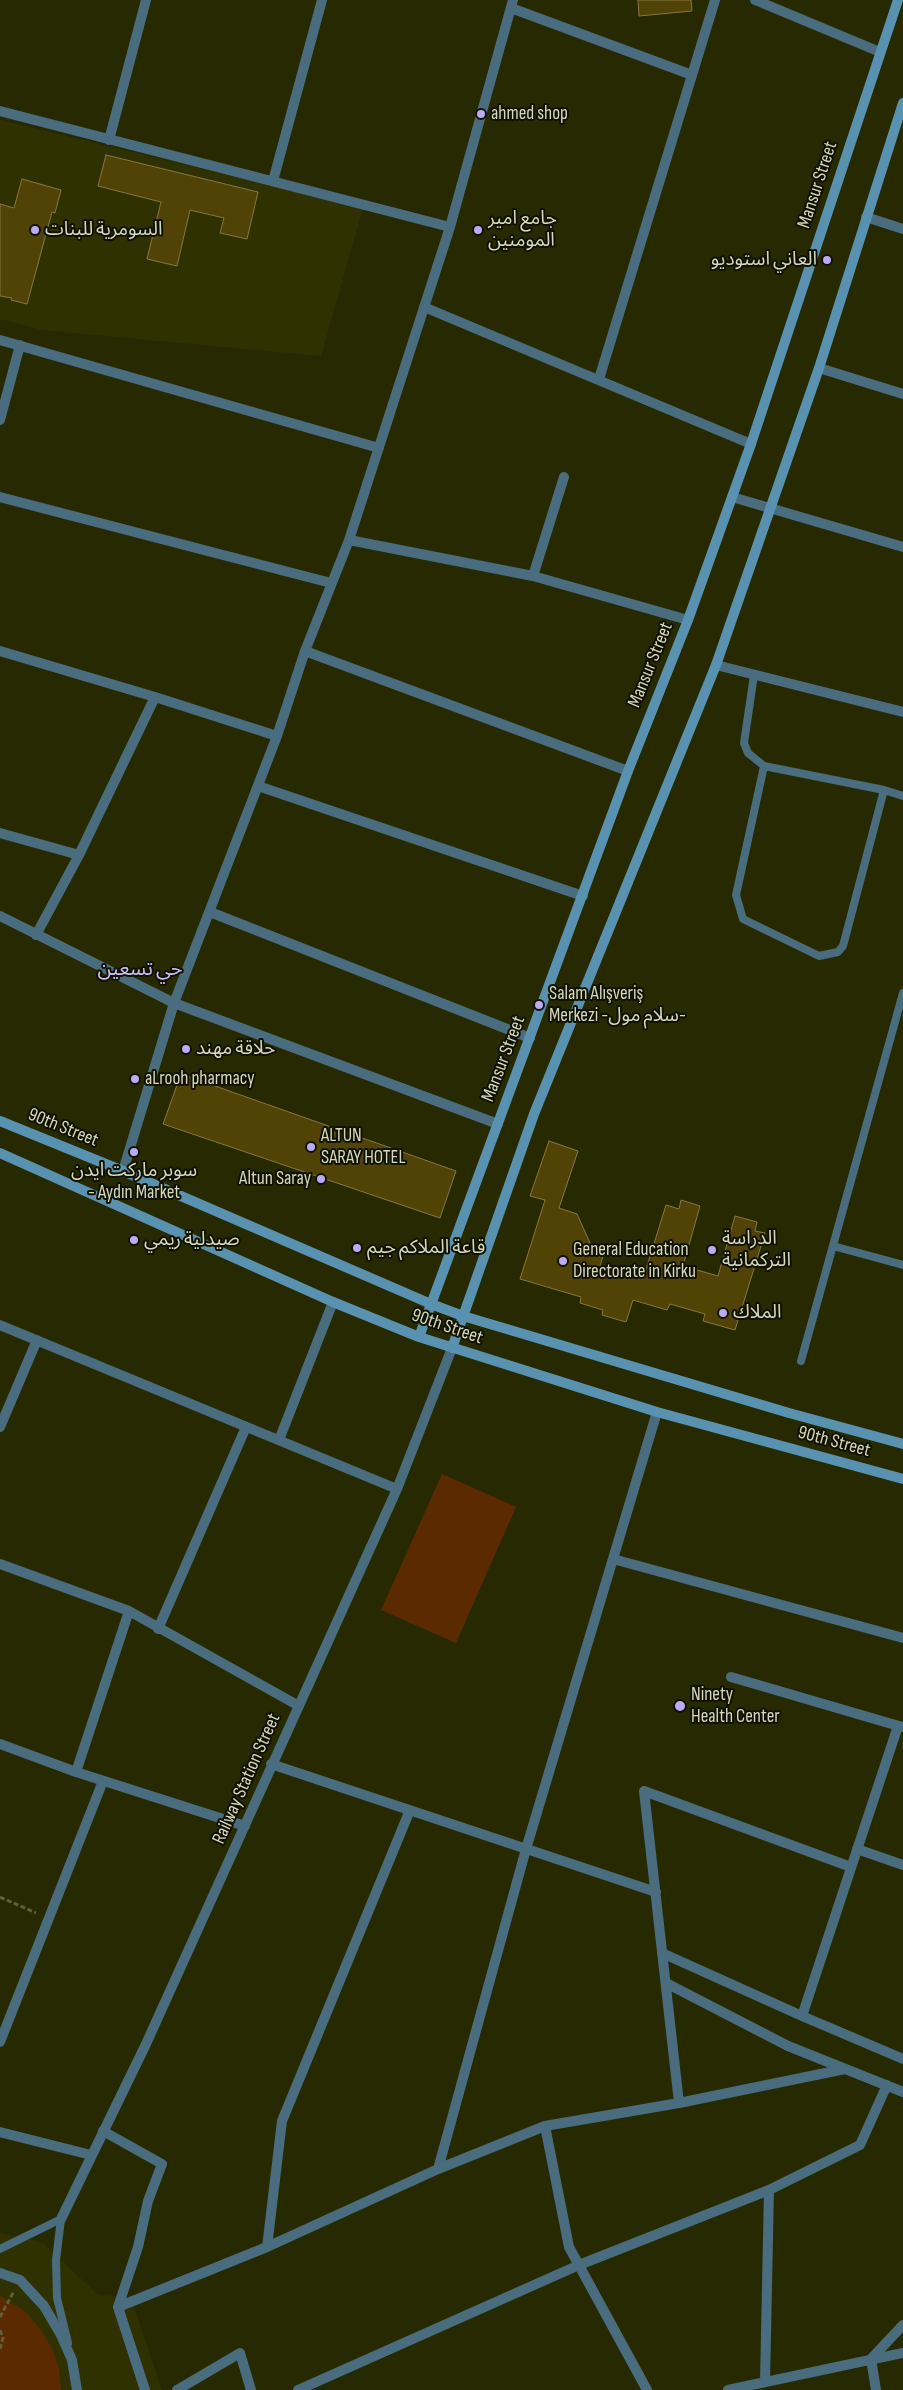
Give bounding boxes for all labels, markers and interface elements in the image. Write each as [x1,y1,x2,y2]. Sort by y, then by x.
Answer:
place label: ahmed shop [491,103,568,125]
marker: ahmed shop [475,108,487,120]
street label: Mansur Street [793,139,843,231]
place label: جامع امير المومنين [488,208,557,252]
place label: السومرية للبنات [45,219,163,241]
marker: السومرية للبنات [29,224,41,236]
marker: جامع امير المومنين [472,224,484,236]
place label: العاني استوديو [711,249,817,271]
marker: العاني استوديو [821,254,833,266]
street label: Mansur Street [624,619,678,711]
district label: حي تسعين [97,958,183,982]
place label: Salam Alışveriş Merkezi -سلام مول- [549,983,686,1027]
marker: Salam Alışveriş Merkezi -سلام مول- [533,999,545,1011]
street label: Mansur Street [477,1013,531,1105]
place label: حلاقة مهند [196,1038,276,1060]
marker: حلاقة مهند [180,1043,192,1055]
place label: aLrooh pharmacy [145,1068,255,1090]
marker: aLrooh pharmacy [129,1073,141,1085]
street label: 90th Street [24,1104,102,1152]
place label: ALTUN SARAY HOTEL [321,1125,405,1169]
marker: ALTUN SARAY HOTEL [305,1141,317,1153]
marker: سوبر ماركت ايدن - Aydın Market [128,1146,140,1158]
place label: سوبر ماركت ايدن - Aydın Market [71,1160,197,1204]
place label: Altun Saray [239,1168,311,1190]
marker: Altun Saray [315,1173,327,1185]
place label: الدراسة التركمانية [722,1228,791,1272]
place label: صيدلية ريمي [144,1229,240,1251]
marker: صيدلية ريمي [128,1234,140,1246]
place label: قاعة الملاكم جيم [367,1237,485,1259]
place label: General Education Directorate in Kirku [573,1239,696,1283]
marker: قاعة الملاكم جيم [351,1242,363,1254]
marker: الدراسة التركمانية [706,1244,718,1256]
marker: General Education Directorate in Kirku [557,1255,569,1267]
place label: الملاك [733,1302,782,1324]
street label: 90th Street [408,1304,486,1350]
marker: الملاك [717,1307,729,1319]
street label: 90th Street [795,1421,873,1463]
place label: Ninety Health Center [691,1684,780,1728]
marker: Ninety Health Center [673,1699,687,1713]
street label: Railway Station Street [208,1710,286,1848]

